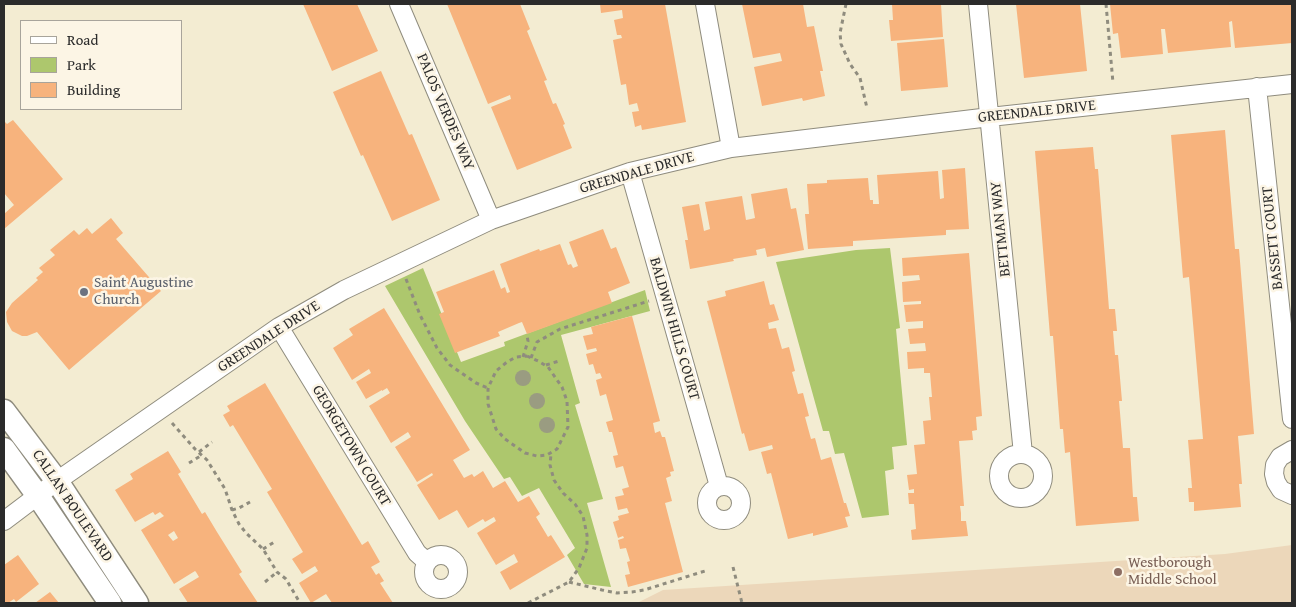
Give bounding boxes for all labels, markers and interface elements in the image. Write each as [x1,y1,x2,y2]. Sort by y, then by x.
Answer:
legend [20,20,182,110]
text: Road [67,29,98,50]
street label: PALOS VERDES WAY [412,51,478,173]
text: Park [67,54,96,75]
text: Building [67,79,120,100]
street label: GREENDALE DRIVE [977,97,1097,127]
street label: GREENDALE DRIVE [578,148,696,198]
street label: BETTMAN WAY [987,180,1015,278]
street label: BASSETT COURT [1259,185,1287,291]
street label: BALDWIN HILLS COURT [645,255,703,403]
place label: Saint Augustine Church [94,274,193,309]
marker: Saint Augustine Church [78,286,90,298]
street label: GREENDALE DRIVE [215,297,323,377]
street label: GEORGETOWN COURT [308,382,394,510]
street label: CALLAN BOULEVARD [28,447,116,565]
place label: Westborough Middle School [1128,554,1217,589]
marker: Westborough Middle School [1112,566,1124,578]

